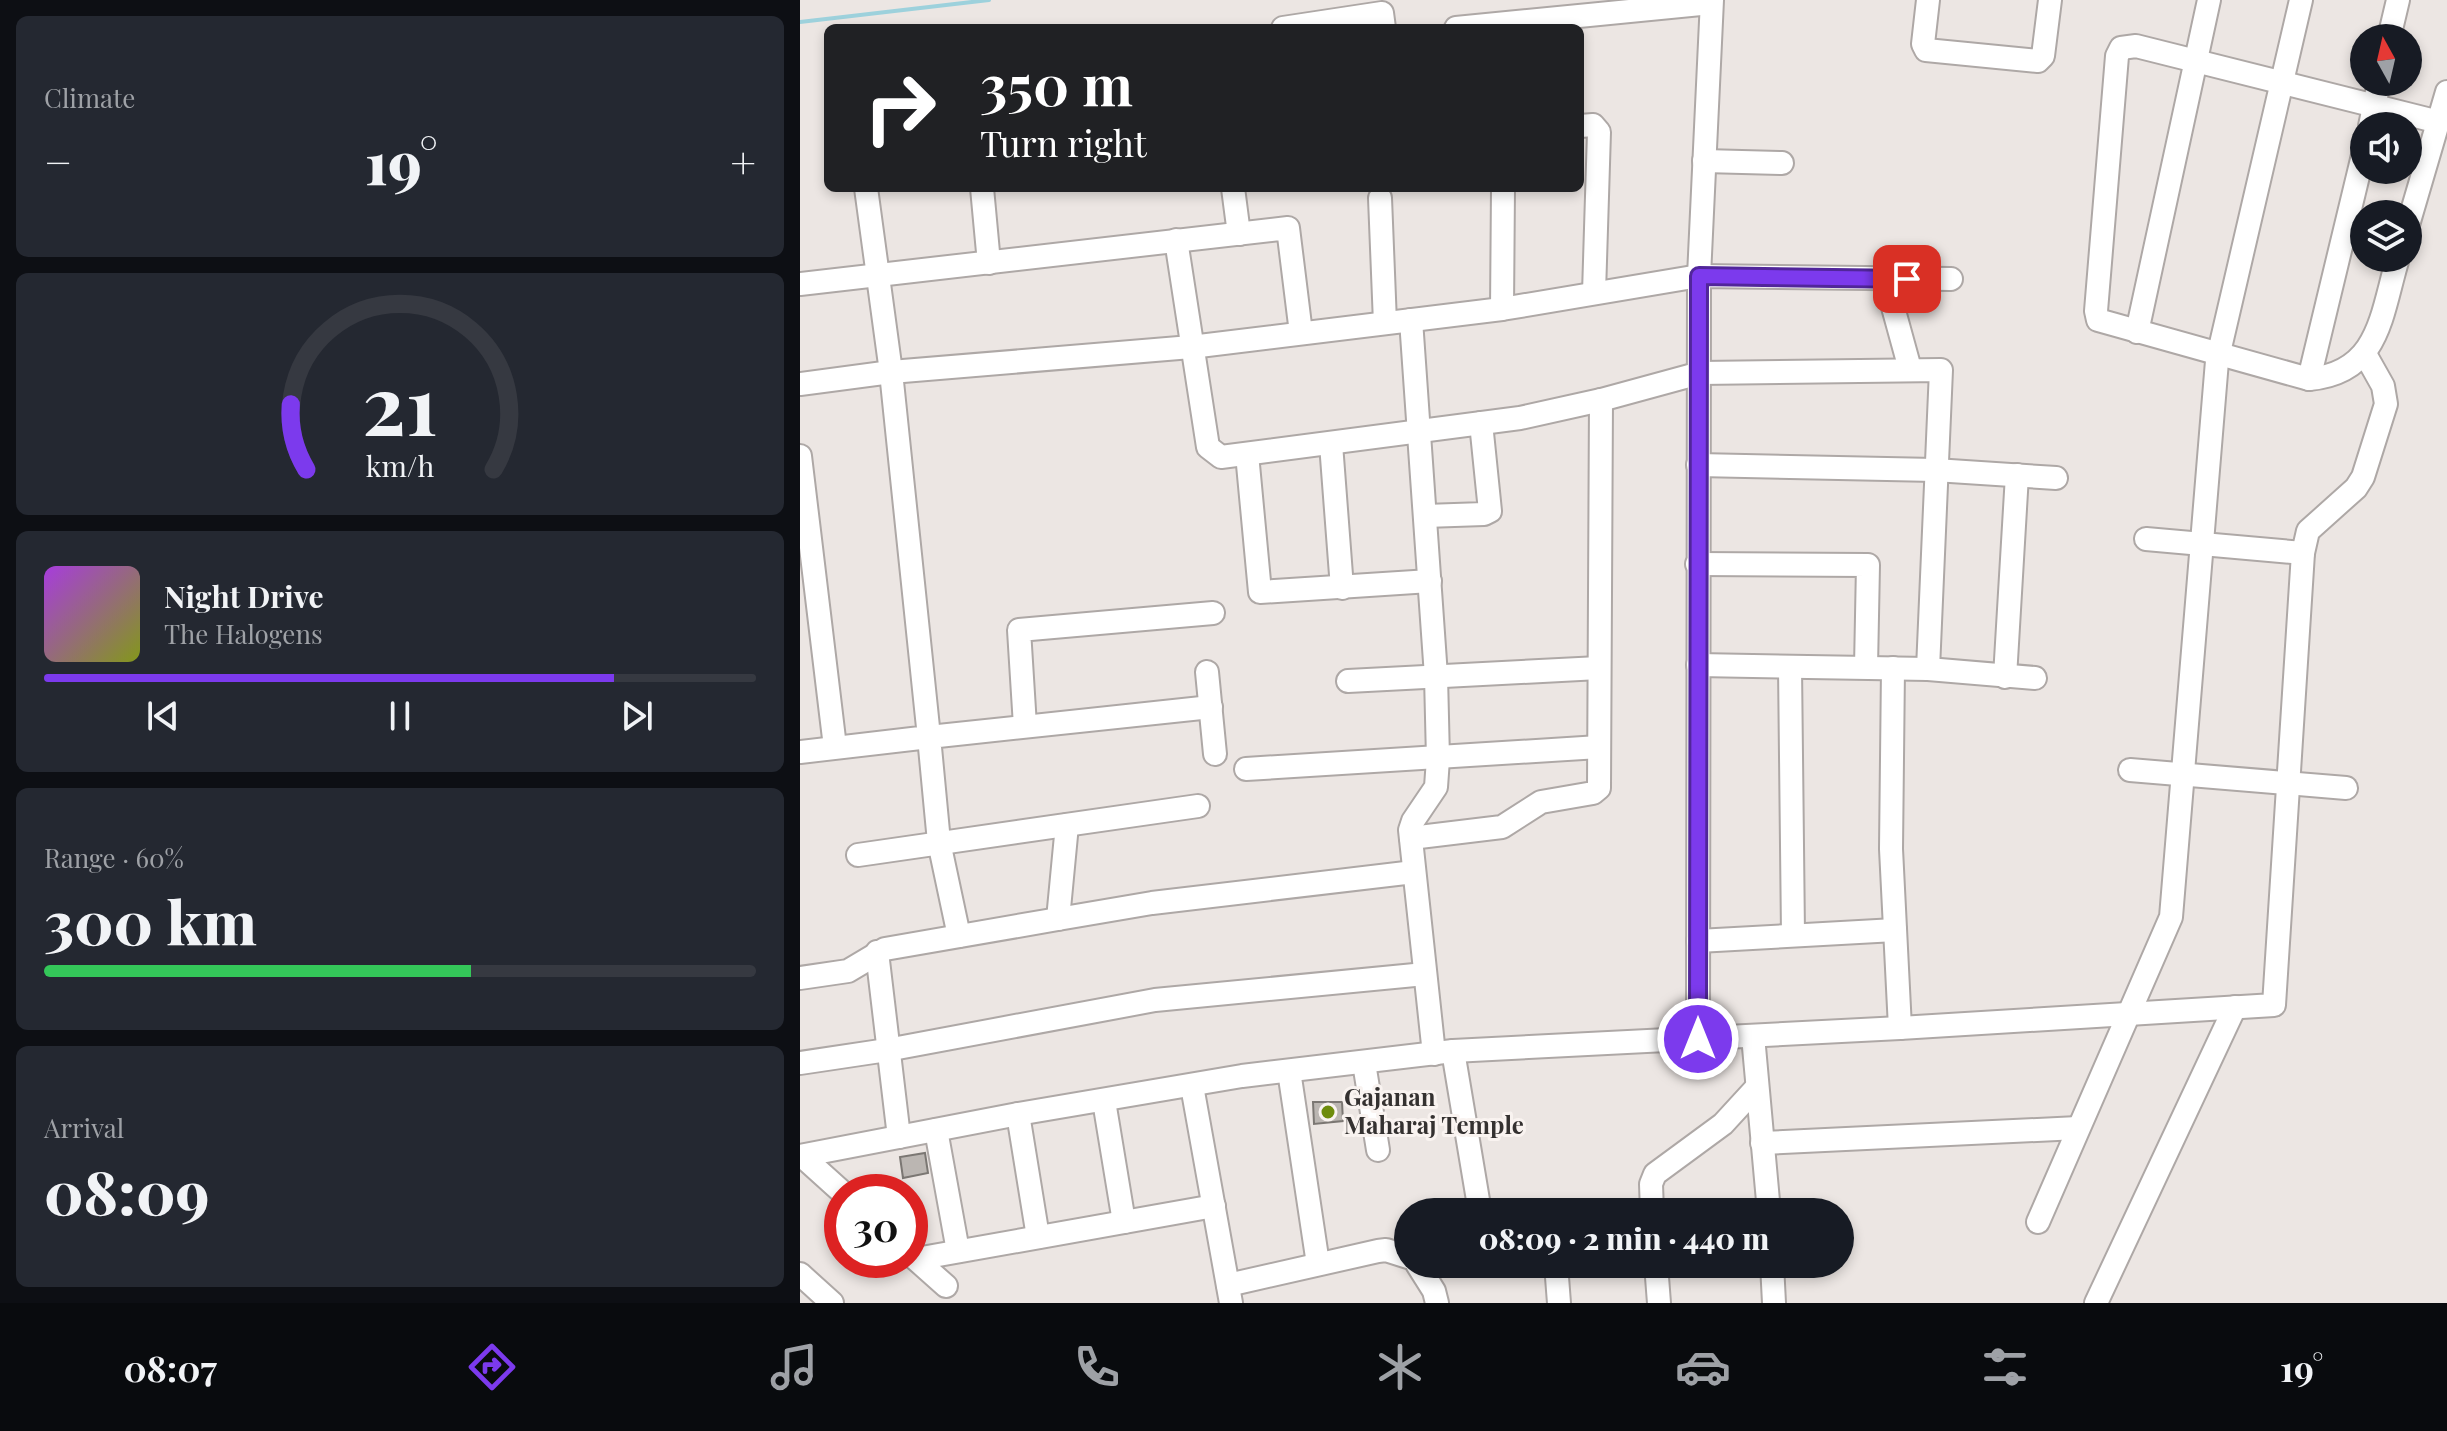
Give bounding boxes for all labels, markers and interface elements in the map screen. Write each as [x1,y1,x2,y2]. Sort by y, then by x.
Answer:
north arrow [2350,24,2422,96]
map controls [2350,24,2422,272]
text: 350 m [980,46,1133,121]
icon: right [848,56,952,160]
text: Climate [44,80,135,115]
button: sound [2350,112,2422,184]
text: Turn right [980,118,1147,166]
text: 19° [365,120,438,200]
text: − [44,131,72,190]
text: + [730,131,756,190]
button: layers [2350,200,2422,272]
pin [1873,245,1941,313]
icon: arrive [1885,257,1929,301]
text: 21 [362,346,438,457]
text: km/h [366,446,434,484]
text: Night Drive [164,576,324,616]
text: The Halogens [164,616,323,651]
icon: previous [141,694,185,738]
icon: pause [378,694,422,738]
icon: next [615,694,659,738]
text: Range · 60% [44,840,184,875]
text: 300 km [44,880,257,960]
position arrow [1656,997,1740,1081]
place label: Gajanan Maharaj Temple [1344,1080,1524,1140]
marker: Gajanan Maharaj Temple [1319,1103,1337,1121]
text: Arrival [44,1110,124,1145]
text: 08:09 [44,1150,210,1230]
speed limit sign: 30 [824,1174,928,1278]
text: 08:09 · 2 min · 440 m [1479,1218,1769,1258]
icon: directions [464,1339,520,1395]
icon: music [766,1339,822,1395]
icon: phone [1069,1339,1125,1395]
icon: climate [1372,1339,1428,1395]
icon: car [1675,1339,1731,1395]
icon: filters [1977,1339,2033,1395]
text: 08:07 [123,1343,217,1391]
text: 19° [2280,1343,2324,1391]

